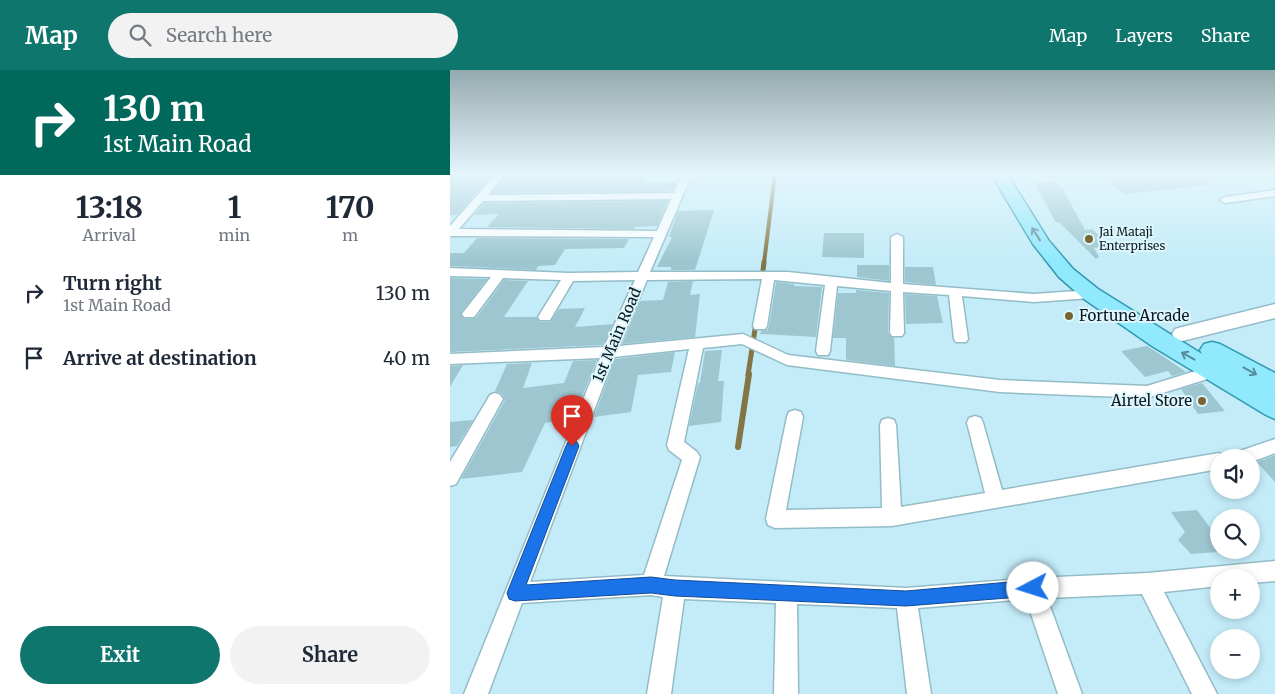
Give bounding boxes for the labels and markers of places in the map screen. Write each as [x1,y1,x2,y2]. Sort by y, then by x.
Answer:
place label: Jai Mataji Enterprises [1098,224,1165,253]
marker: Jai Mataji Enterprises [1083,233,1095,245]
place label: Fortune Arcade [1079,306,1189,325]
marker: Fortune Arcade [1063,310,1075,322]
place label: Airtel Store [1110,391,1192,410]
pin [551,395,593,446]
marker: Airtel Store [1196,395,1208,407]

